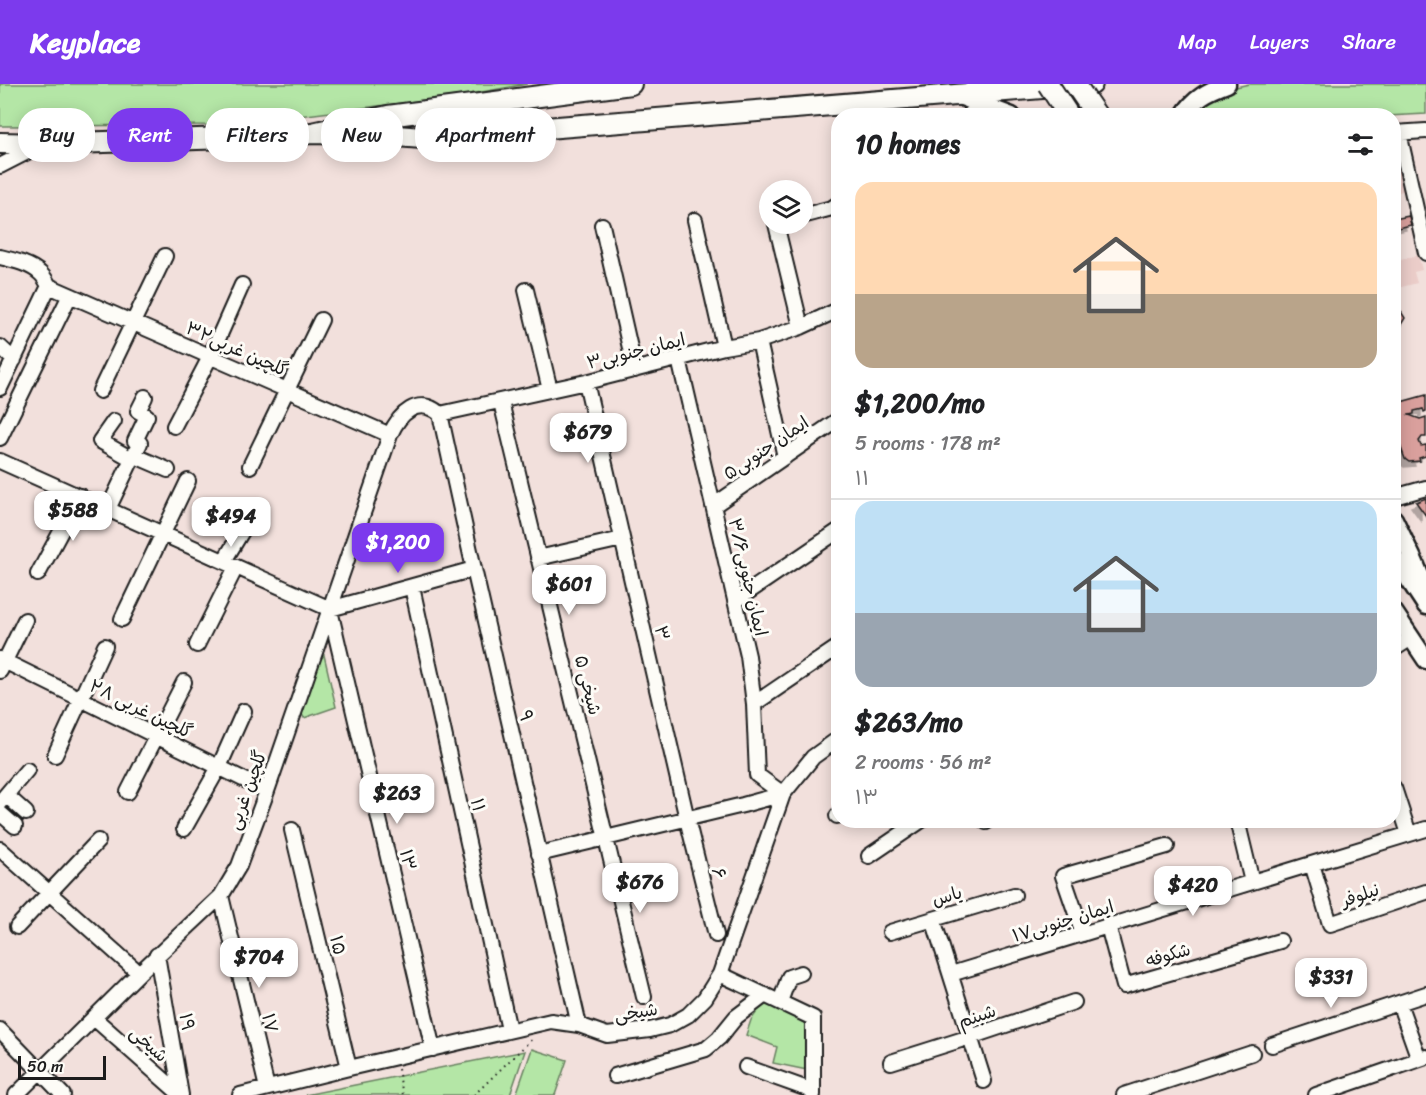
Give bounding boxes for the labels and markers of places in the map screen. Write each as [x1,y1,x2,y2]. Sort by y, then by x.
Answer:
pin: $679 [552,413,624,464]
pin: $588 [37,491,109,542]
pin: $494 [195,497,267,548]
pin: $1,200 [349,523,447,574]
pin: $601 [533,565,605,616]
pin: $263 [361,774,433,825]
pin: $676 [604,863,676,914]
pin: $420 [1157,866,1229,917]
pin: $704 [223,938,295,989]
pin: $331 [1295,958,1367,1009]

